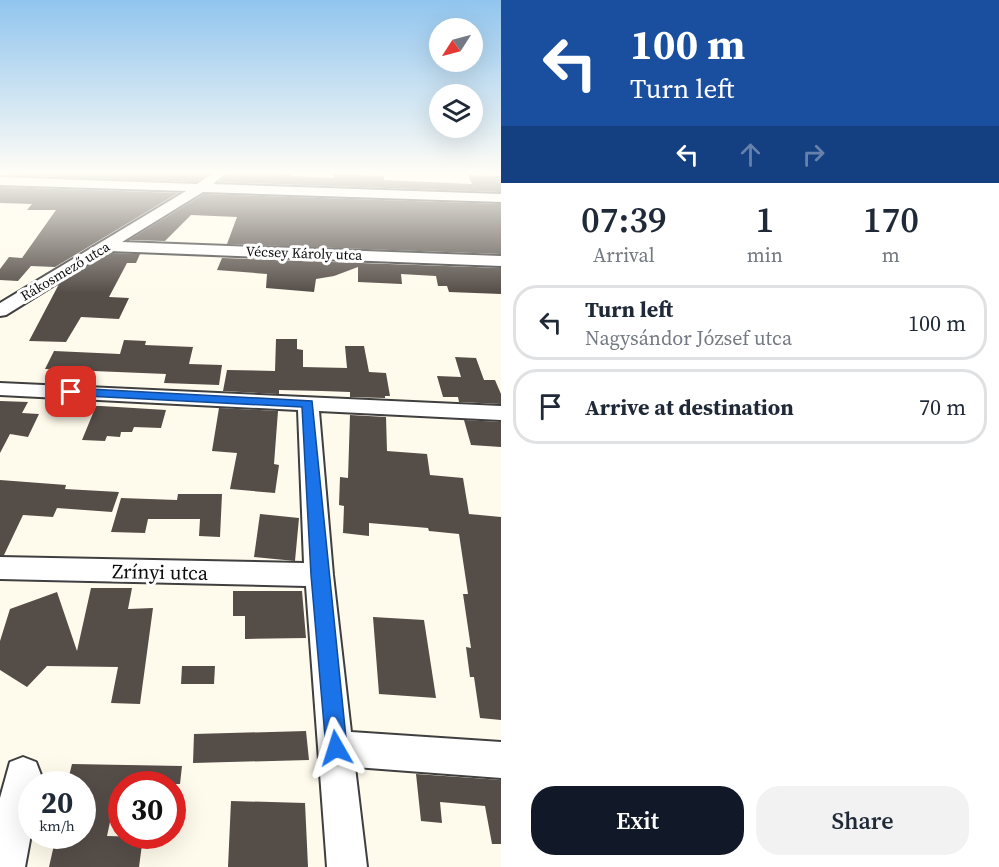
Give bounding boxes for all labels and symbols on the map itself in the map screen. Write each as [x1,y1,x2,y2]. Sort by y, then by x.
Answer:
north arrow [429,18,483,72]
street label: Rákosmező utca [17,236,114,306]
street label: Vécsey Károly utca [245,241,364,265]
pin [45,366,96,417]
street label: Zrínyi utca [112,557,209,587]
position arrow [304,716,368,780]
speed limit sign: 30 [108,771,186,849]

